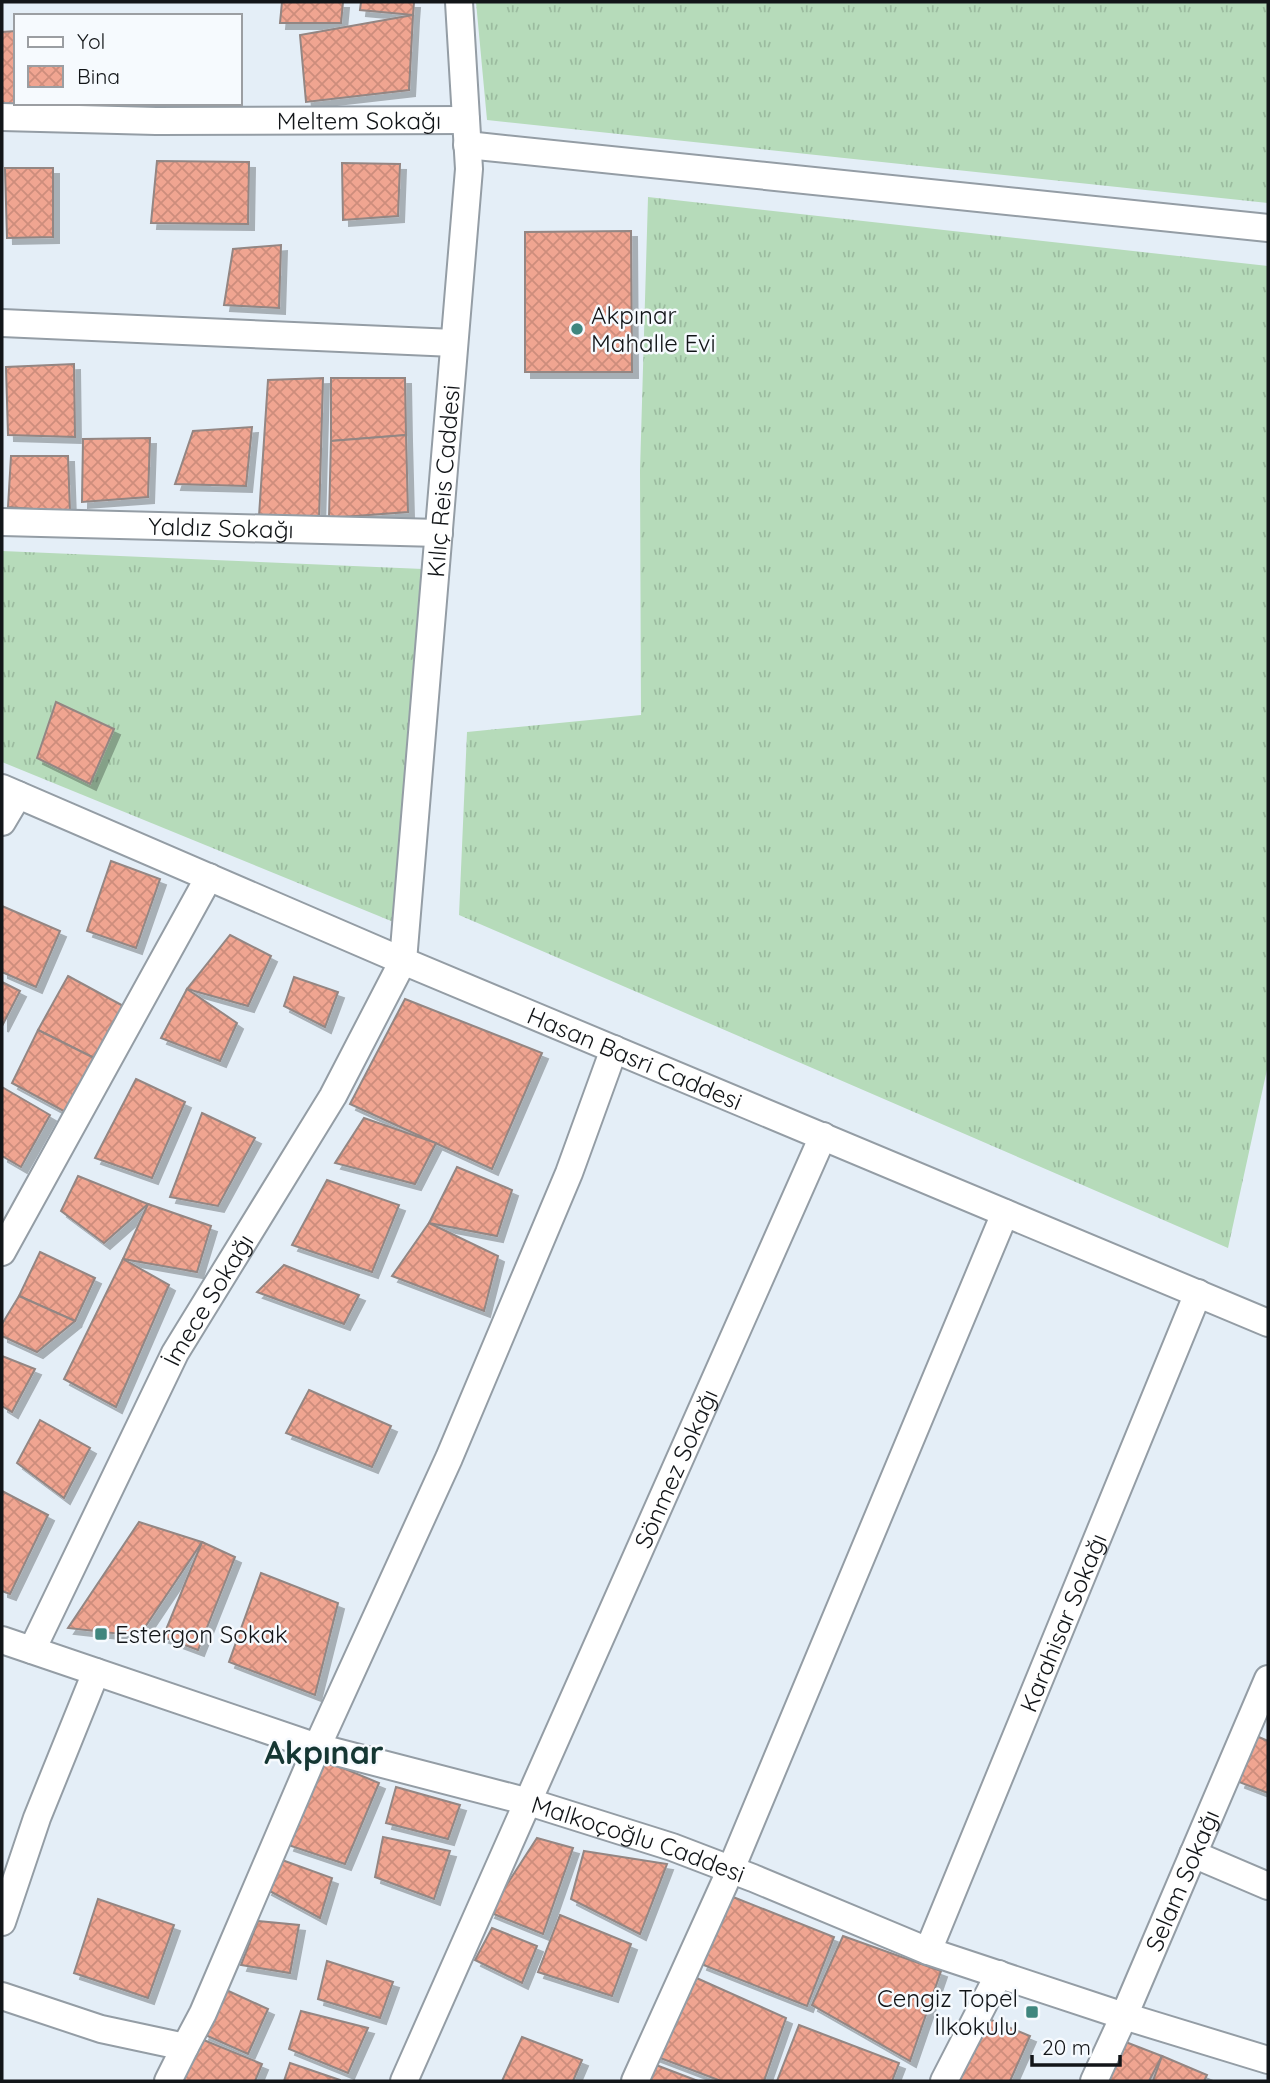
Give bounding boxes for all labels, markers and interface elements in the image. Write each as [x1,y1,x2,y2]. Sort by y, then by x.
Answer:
legend [14,14,242,105]
text: Yol [77,28,105,54]
text: Bina [77,63,120,89]
street label: Meltem Sokağı [277,105,441,136]
place label: Akpınar Mahalle Evi [591,300,716,358]
marker: Akpınar Mahalle Evi [569,321,585,337]
street label: Kılıç Reis Caddesi [420,384,466,578]
street label: Yaldız Sokağı [148,511,294,544]
street label: Hasan Basri Caddesi [523,1000,747,1116]
street label: İmece Sokağı [156,1228,260,1371]
street label: Sönmez Sokağı [627,1384,724,1553]
street label: Karahisar Sokağı [1013,1529,1113,1716]
place label: Estergon Sokak [115,1619,288,1649]
marker: Estergon Sokak [93,1626,109,1642]
district label: Akpınar [264,1732,384,1772]
street label: Malkoçoğlu Caddesi [528,1789,749,1889]
street label: Selam Sokağı [1138,1805,1225,1956]
place label: Cengiz Topel İlkokulu [877,1983,1018,2041]
marker: Cengiz Topel İlkokulu [1024,2004,1040,2020]
scale bar [1032,2024,1120,2068]
text: 20 m [1042,2034,1091,2060]

